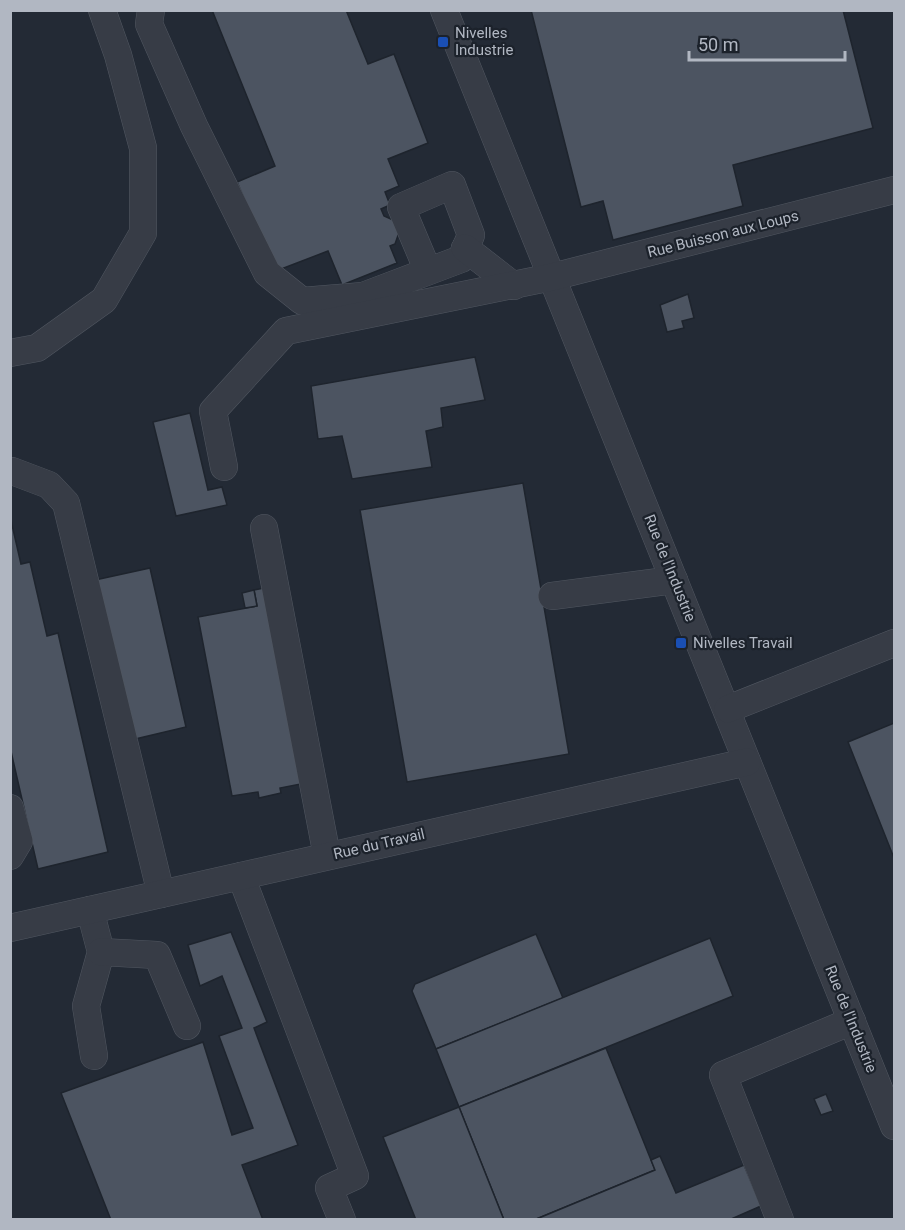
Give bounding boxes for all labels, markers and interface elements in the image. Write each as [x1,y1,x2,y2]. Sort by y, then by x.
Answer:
place label: Nivelles Industrie [455,24,513,59]
scale bar [689,24,845,62]
text: 50 m [698,34,738,55]
marker: Nivelles Industrie [436,35,450,49]
street label: Rue Buisson aux Loups [646,206,800,262]
street label: Rue de l'Industrie [640,512,700,624]
place label: Nivelles Travail [693,634,793,652]
marker: Nivelles Travail [674,636,688,650]
street label: Rue du Travail [332,825,426,863]
street label: Rue de l'Industrie [821,963,881,1075]

